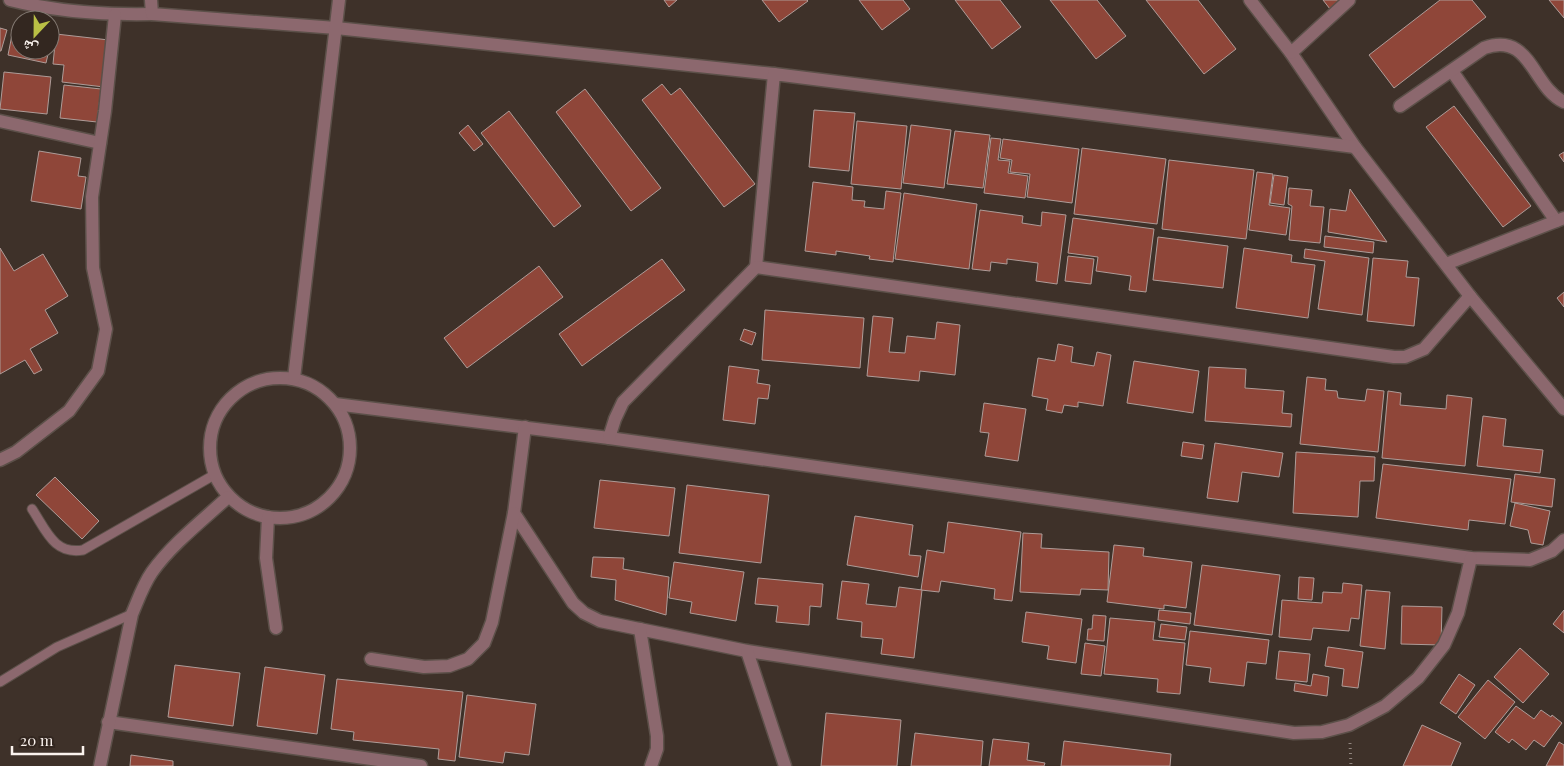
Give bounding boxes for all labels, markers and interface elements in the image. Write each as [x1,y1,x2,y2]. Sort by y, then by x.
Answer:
north arrow [10,10,60,60]
text: ش [19,36,40,59]
scale bar [12,724,84,756]
text: 20 m [20,730,54,750]

